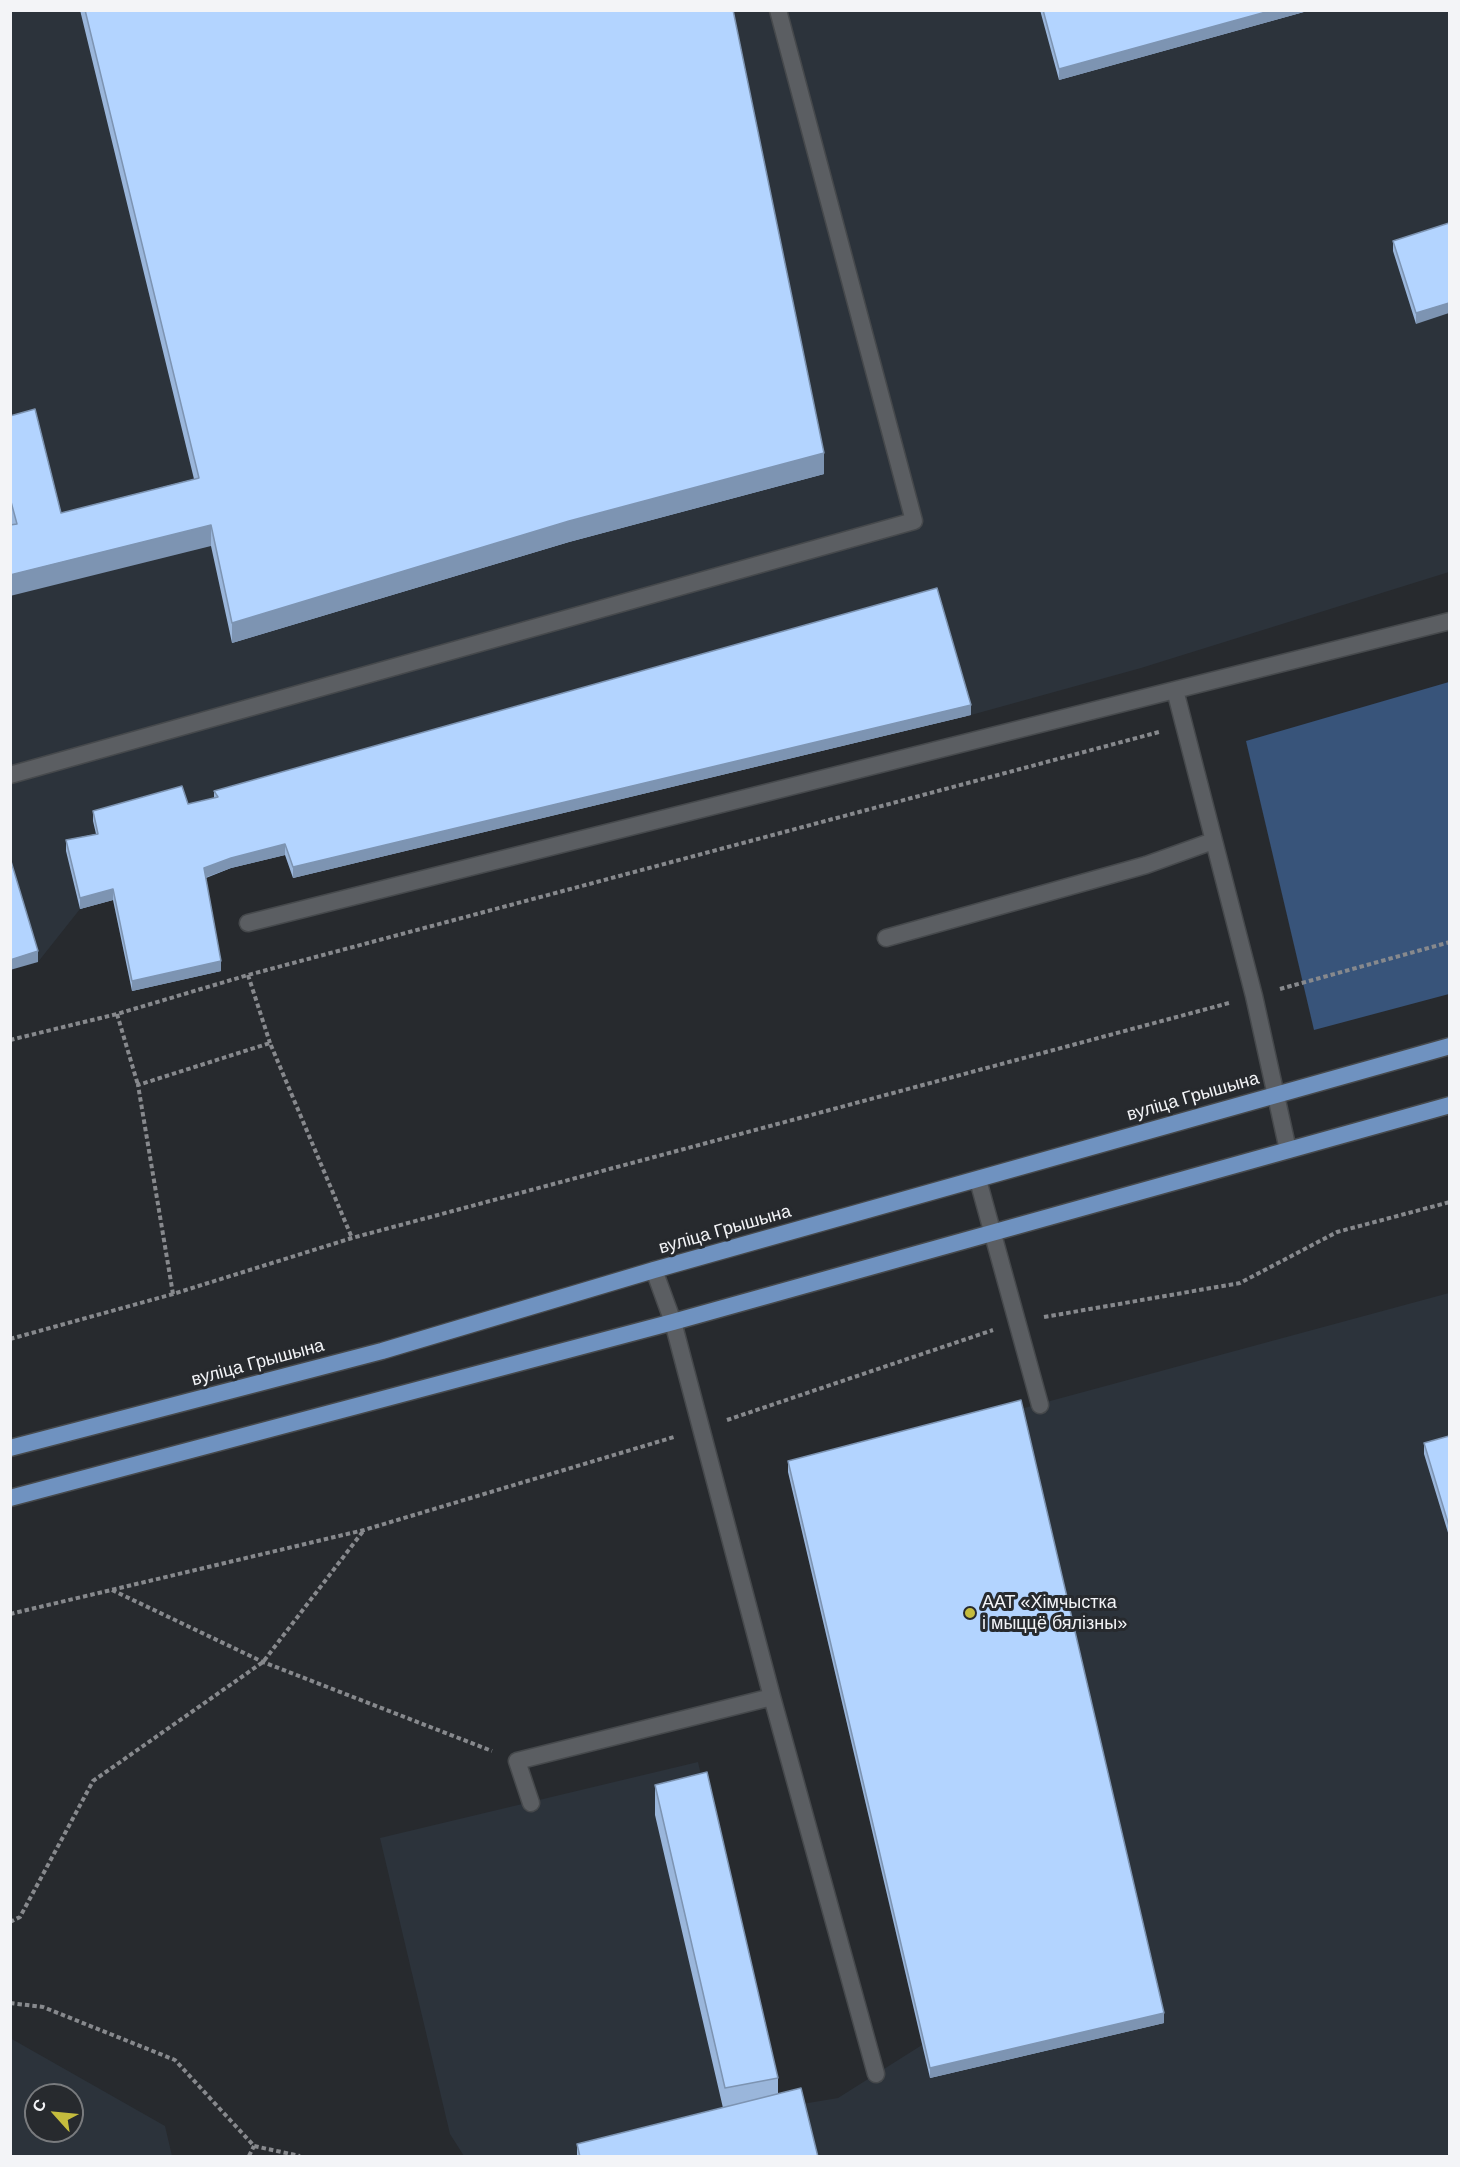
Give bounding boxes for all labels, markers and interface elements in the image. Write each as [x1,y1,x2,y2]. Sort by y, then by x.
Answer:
street label: вуліца Грышына [1124,1068,1262,1126]
street label: вуліца Грышына [656,1201,794,1259]
street label: вуліца Грышына [189,1335,327,1391]
place label: ААТ «Хімчыстка і мыццё бялізны» [982,1592,1127,1634]
marker: ААТ «Хімчыстка і мыццё бялізны» [963,1606,977,1620]
north arrow [24,2083,84,2143]
text: С [29,2096,49,2115]

